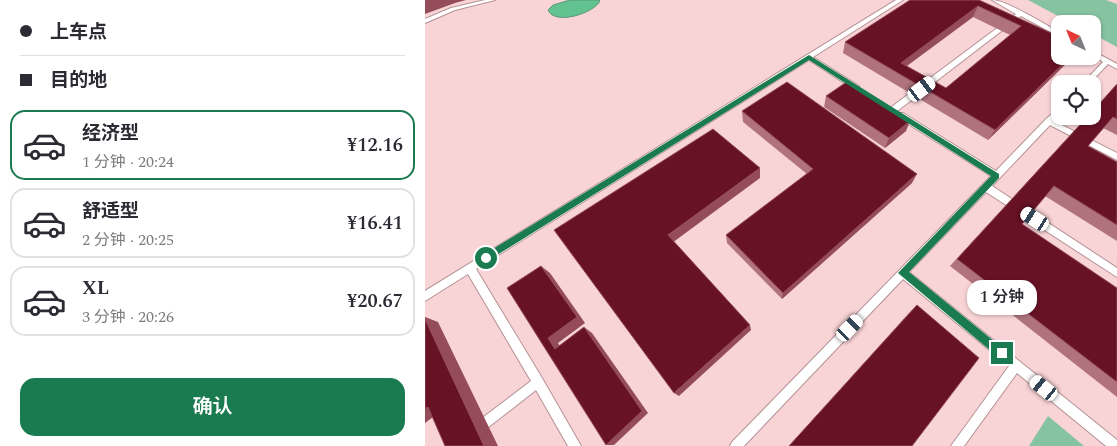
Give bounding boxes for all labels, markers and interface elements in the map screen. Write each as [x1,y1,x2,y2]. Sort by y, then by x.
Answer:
north arrow [1051,15,1101,65]
map controls [1051,15,1101,125]
text: 上车点 [50,18,107,47]
text: 目的地 [50,66,107,95]
car [905,74,938,104]
button: locate [1051,75,1101,125]
text: 经济型 [82,119,139,148]
icon: car [22,123,67,168]
text: ¥12.16 [347,131,403,160]
text: 1 分钟 · 20:24 [82,150,174,174]
text: 舒适型 [82,197,139,226]
icon: car [22,201,67,246]
car [1018,205,1051,233]
text: ¥16.41 [347,209,403,238]
text: 2 分钟 · 20:25 [82,228,174,252]
route start [475,247,497,269]
text: XL [82,274,109,303]
icon: car [22,279,67,324]
callout: 1 分钟 [967,280,1037,316]
text: 1 分钟 [980,285,1024,309]
text: ¥20.67 [347,287,403,316]
text: 3 分钟 · 20:26 [82,305,174,329]
car [834,312,865,344]
route end [991,342,1013,364]
car [1027,373,1060,403]
button: 确认 [20,378,405,436]

